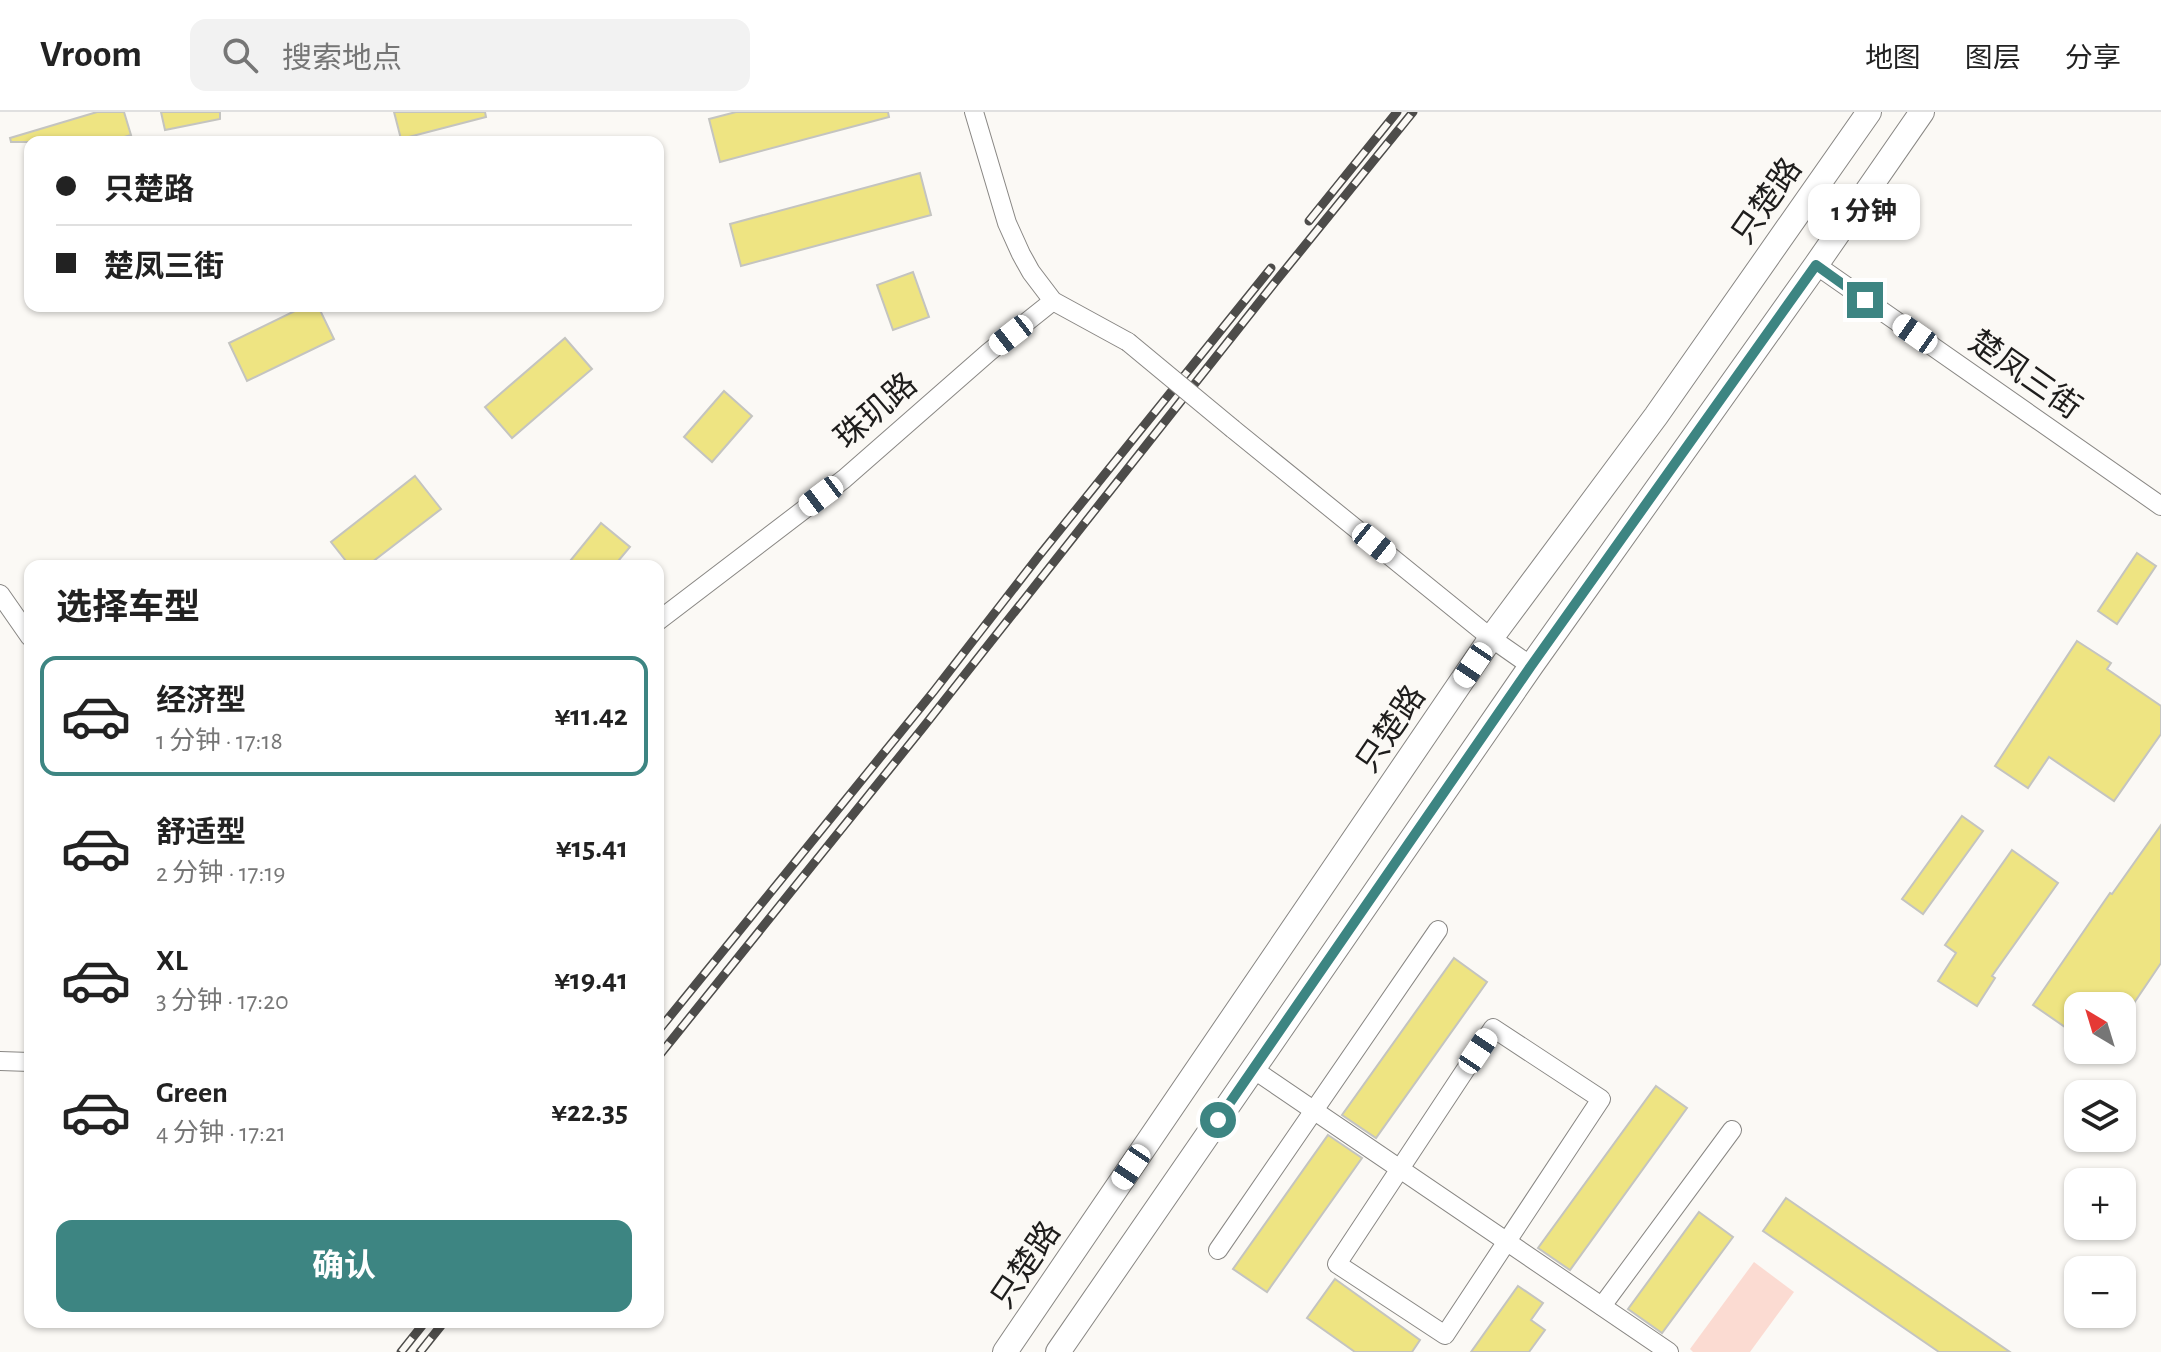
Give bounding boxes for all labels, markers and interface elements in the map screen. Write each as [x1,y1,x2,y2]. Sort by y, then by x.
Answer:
search box [190,19,750,91]
icon: search [218,33,262,77]
text: Vroom [40,36,142,74]
text: 搜索地点 [282,44,402,74]
text: 地图 [1865,45,1921,73]
text: 图层 [1965,45,2021,73]
text: 分享 [2065,45,2121,73]
street label: 只楚路 [1725,151,1808,250]
text: 只楚路 [104,175,194,205]
callout: 1 分钟 [1809,184,1921,240]
text: 1 分钟 [1831,199,1897,225]
text: 楚凤三街 [104,252,224,282]
route end [1847,282,1883,318]
car [1888,310,1942,358]
car [985,311,1037,359]
street label: 楚凤三街 [1963,324,2087,425]
street label: 珠玑路 [828,366,923,455]
car [795,472,847,520]
car [1348,519,1400,567]
text: 选择车型 [56,590,200,626]
car [1450,638,1496,692]
street label: 只楚路 [1349,679,1431,778]
icon: car [60,680,132,752]
text: 经济型 [156,686,246,716]
text: ¥11.42 [555,701,628,731]
text: 1 分钟 · 17:18 [156,728,283,754]
icon: car [60,812,132,884]
text: 舒适型 [156,818,246,848]
text: ¥15.41 [556,833,628,863]
text: 2 分钟 · 17:19 [156,860,286,886]
icon: car [60,944,132,1016]
text: XL [156,946,188,976]
text: ¥19.41 [554,965,628,995]
text: 3 分钟 · 17:20 [156,988,289,1014]
north arrow [2064,992,2136,1064]
map controls [2064,992,2136,1328]
car [1455,1024,1501,1078]
icon: car [60,1076,132,1148]
text: Green [156,1078,228,1108]
button: layers [2064,1080,2136,1152]
text: ¥22.35 [551,1097,628,1127]
route start [1200,1102,1236,1138]
text: 4 分钟 · 17:21 [156,1120,286,1146]
car [1108,1140,1154,1194]
button: + [2064,1168,2136,1240]
street label: 只楚路 [984,1215,1066,1314]
button: 确认 [56,1220,632,1312]
button: − [2064,1256,2136,1328]

